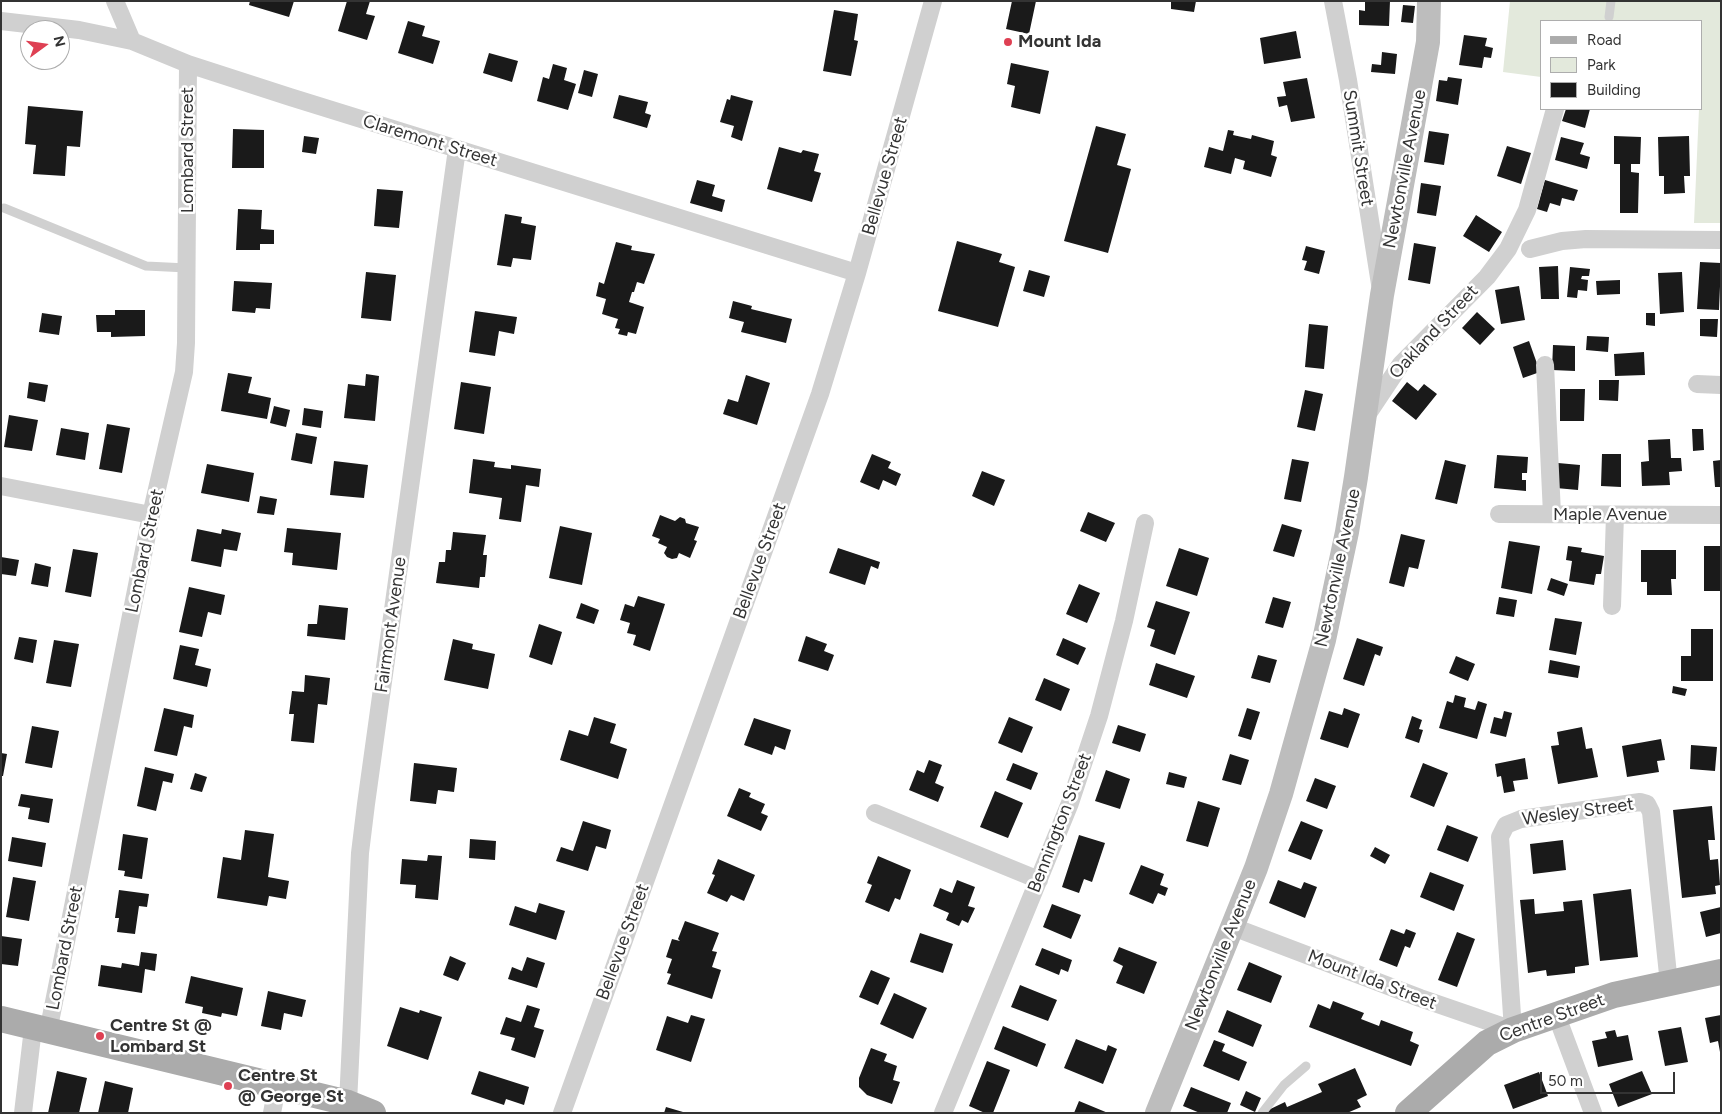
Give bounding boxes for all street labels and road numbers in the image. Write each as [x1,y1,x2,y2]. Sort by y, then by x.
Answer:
street label: Lombard Street [177,87,199,213]
street label: Summit Street [1338,88,1378,208]
street label: Newtonville Avenue [1379,88,1431,250]
street label: Claremont Street [360,110,500,172]
street label: Bellevue Street [858,114,912,238]
street label: Oakland Street [1385,281,1483,383]
street label: Lombard Street [121,487,169,615]
street label: Newtonville Avenue [1311,487,1365,649]
street label: Bellevue Street [729,500,791,622]
street label: Maple Avenue [1553,504,1667,526]
street label: Fairmont Avenue [371,556,411,694]
street label: Bennington Street [1023,750,1097,896]
street label: Wesley Street [1521,793,1635,831]
street label: Newtonville Avenue [1181,876,1261,1034]
street label: Bellevue Street [592,881,654,1003]
street label: Lombard Street [42,884,88,1012]
street label: Mount Ida Street [1304,945,1440,1015]
street label: Centre Street [1496,989,1608,1047]

